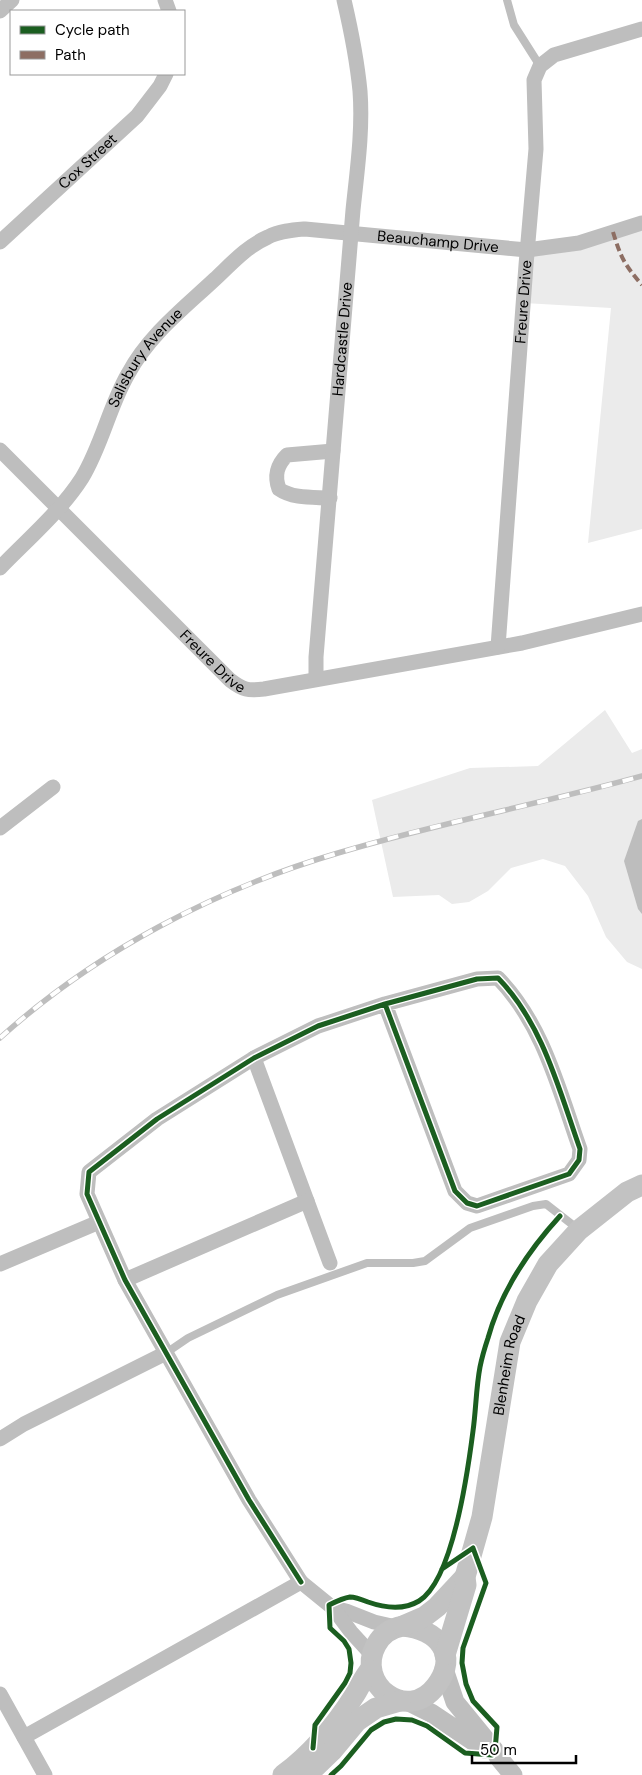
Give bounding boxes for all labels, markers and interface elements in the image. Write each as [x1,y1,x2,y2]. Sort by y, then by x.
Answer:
legend [10,10,185,75]
text: Cycle path [55,20,130,40]
text: Path [55,45,86,65]
street label: Cox Street [54,129,121,194]
street label: Beauchamp Drive [376,226,500,257]
street label: Freure Drive [510,259,536,344]
street label: Hardcastle Drive [328,281,357,397]
street label: Salisbury Avenue [103,304,187,410]
street label: Freure Drive [175,625,249,698]
street label: Blenheim Road [488,1312,530,1417]
scale bar [472,1732,576,1764]
text: 50 m [480,1740,517,1760]

